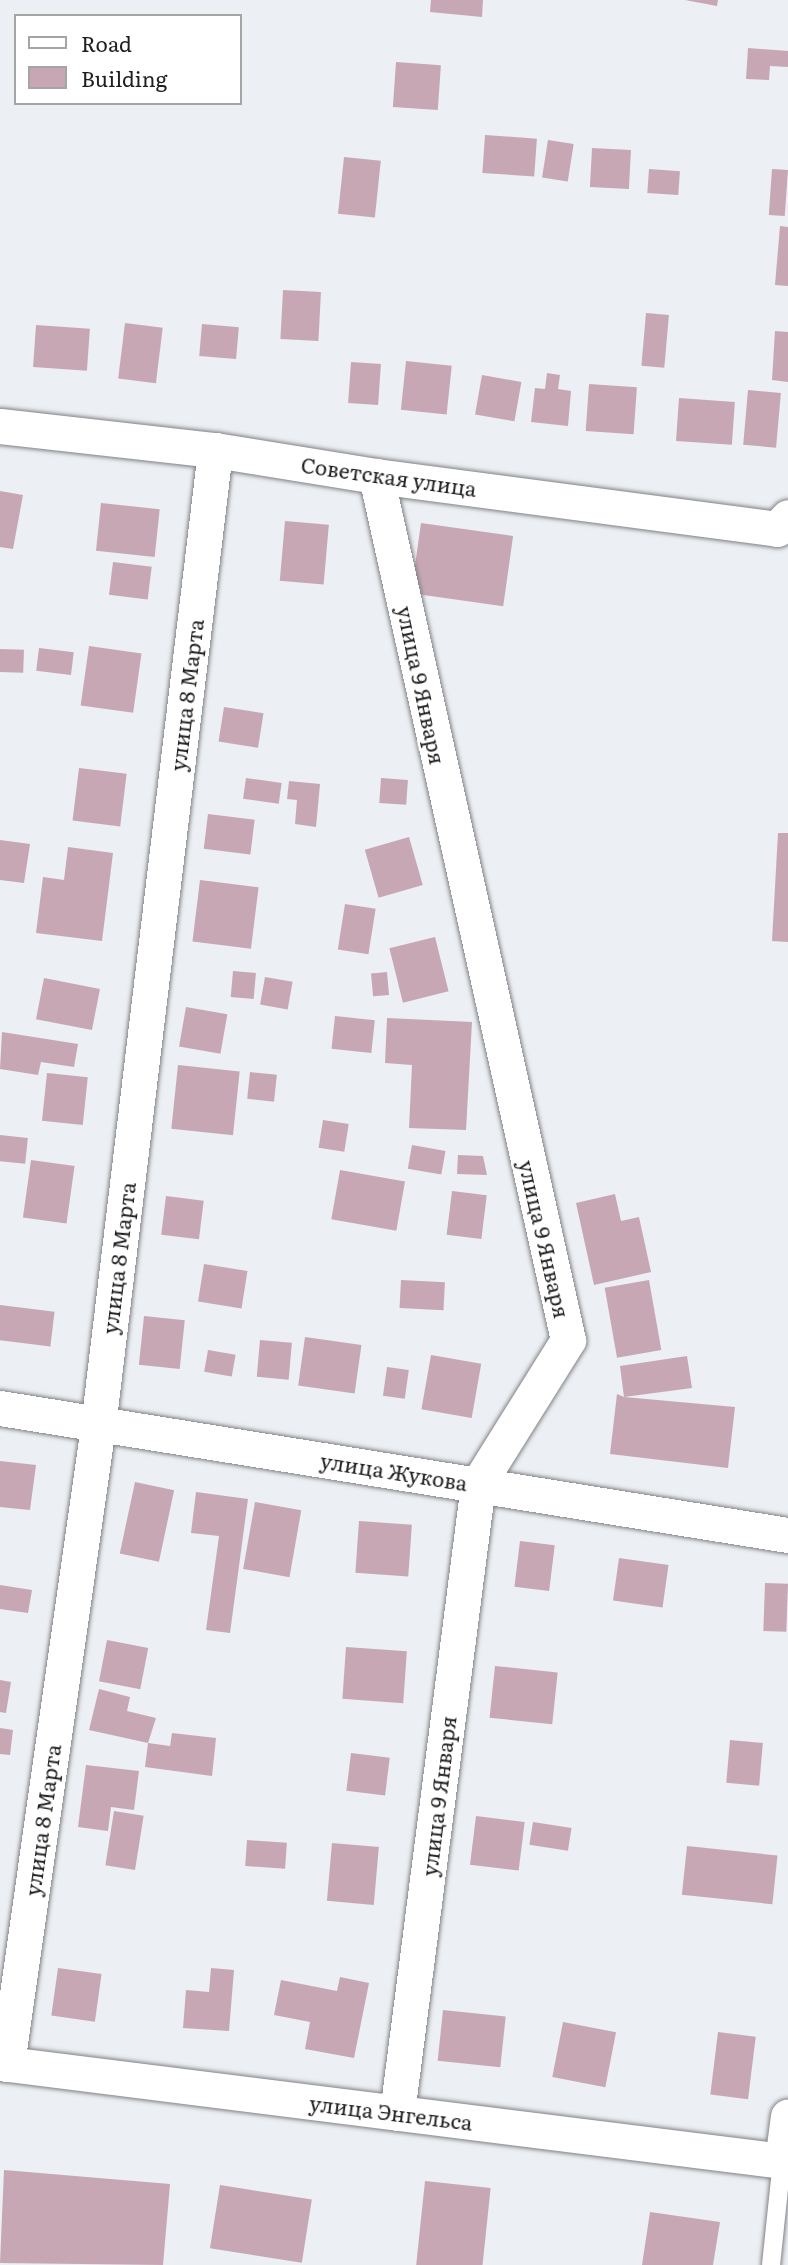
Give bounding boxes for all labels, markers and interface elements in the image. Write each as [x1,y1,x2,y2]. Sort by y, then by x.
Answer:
legend [14,14,242,105]
text: Road [81,27,132,58]
text: Building [81,62,167,93]
street label: Советская улица [300,451,478,501]
street label: улица 9 Января [393,603,451,767]
street label: улица 8 Марта [164,618,208,772]
street label: улица 9 Января [515,1158,575,1320]
street label: улица 8 Марта [96,1181,140,1335]
street label: улица Жукова [319,1447,469,1495]
street label: улица 9 Января [416,1714,460,1878]
street label: улица 8 Марта [19,1742,65,1898]
street label: улица Энгельса [308,2089,474,2135]

